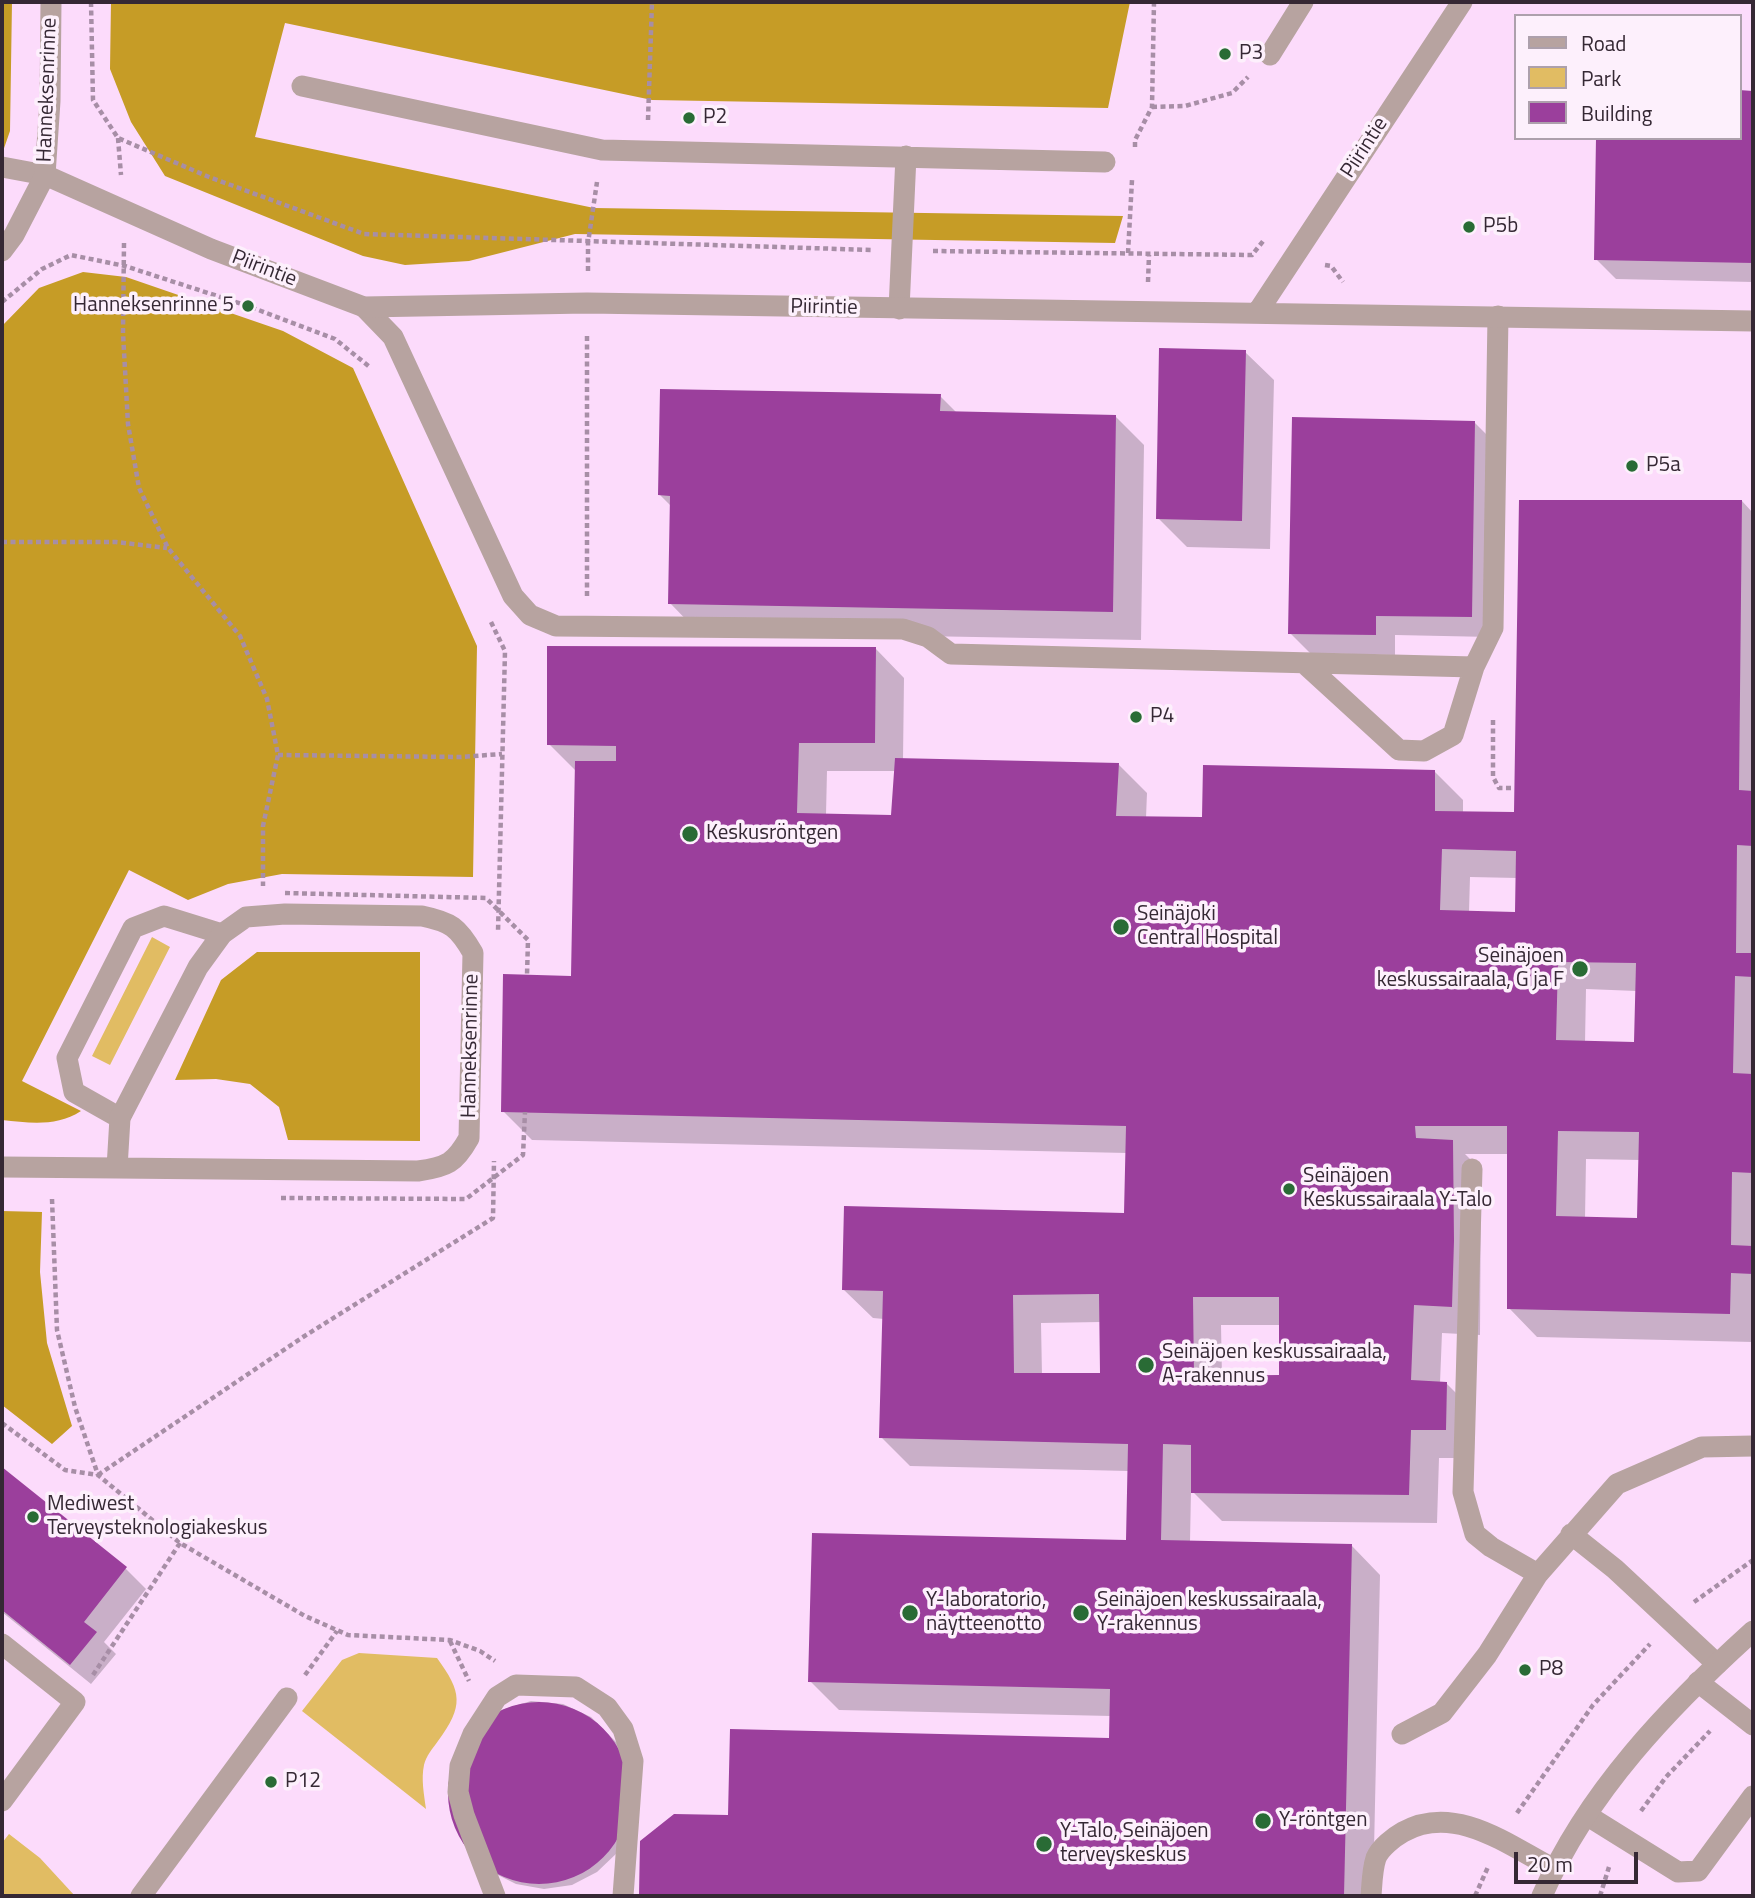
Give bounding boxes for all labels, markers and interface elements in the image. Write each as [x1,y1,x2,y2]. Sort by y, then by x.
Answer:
legend [1514,14,1741,140]
street label: Hanneksenrinne [33,17,63,163]
text: Road [1581,27,1626,59]
place label: P3 [1239,41,1263,67]
marker: P3 [1217,46,1233,62]
text: Park [1581,62,1621,94]
text: Building [1581,97,1652,129]
place label: P2 [703,105,727,131]
marker: P2 [681,110,697,126]
street label: Piirintie [1336,113,1394,183]
place label: P5b [1483,214,1518,240]
marker: P5b [1461,219,1477,235]
street label: Piirintie [228,245,300,293]
place label: Hanneksenrinne 5 [73,293,234,319]
street label: Piirintie [790,295,858,321]
marker: Hanneksenrinne 5 [240,298,256,314]
place label: P5a [1646,453,1681,479]
marker: P5a [1624,458,1640,474]
place label: P4 [1150,704,1174,730]
marker: P4 [1128,709,1144,725]
place label: Keskusröntgen [706,821,838,847]
marker: Keskusröntgen [680,824,700,844]
place label: Seinäjoki Central Hospital [1137,902,1278,952]
marker: Seinäjoki Central Hospital [1111,917,1131,937]
place label: Seinäjoen keskussairaala, G ja F [1377,944,1564,994]
marker: Seinäjoen keskussairaala, G ja F [1570,959,1590,979]
street label: Hanneksenrinne [457,973,485,1119]
place label: Seinäjoen Keskussairaala Y-Talo [1303,1164,1492,1214]
marker: Seinäjoen Keskussairaala Y-Talo [1281,1181,1297,1197]
place label: Seinäjoen keskussairaala, A-rakennus [1162,1340,1387,1390]
marker: Seinäjoen keskussairaala, A-rakennus [1136,1355,1156,1375]
place label: Mediwest Terveysteknologiakeskus [47,1492,267,1542]
marker: Mediwest Terveysteknologiakeskus [25,1509,41,1525]
place label: Y-laboratorio, näytteenotto [926,1588,1046,1638]
place label: Seinäjoen keskussairaala, Y-rakennus [1097,1588,1322,1638]
marker: Y-laboratorio, näytteenotto [900,1603,920,1623]
marker: Seinäjoen keskussairaala, Y-rakennus [1071,1603,1091,1623]
place label: P8 [1539,1657,1563,1683]
marker: P8 [1517,1662,1533,1678]
place label: P12 [285,1769,321,1795]
marker: P12 [263,1774,279,1790]
place label: Y-röntgen [1279,1808,1367,1834]
marker: Y-röntgen [1253,1811,1273,1831]
place label: Y-Talo, Seinäjoen terveyskeskus [1060,1819,1209,1869]
marker: Y-Talo, Seinäjoen terveyskeskus [1034,1834,1054,1854]
scale bar [1517,1839,1641,1883]
text: 20 m [1527,1848,1573,1880]

